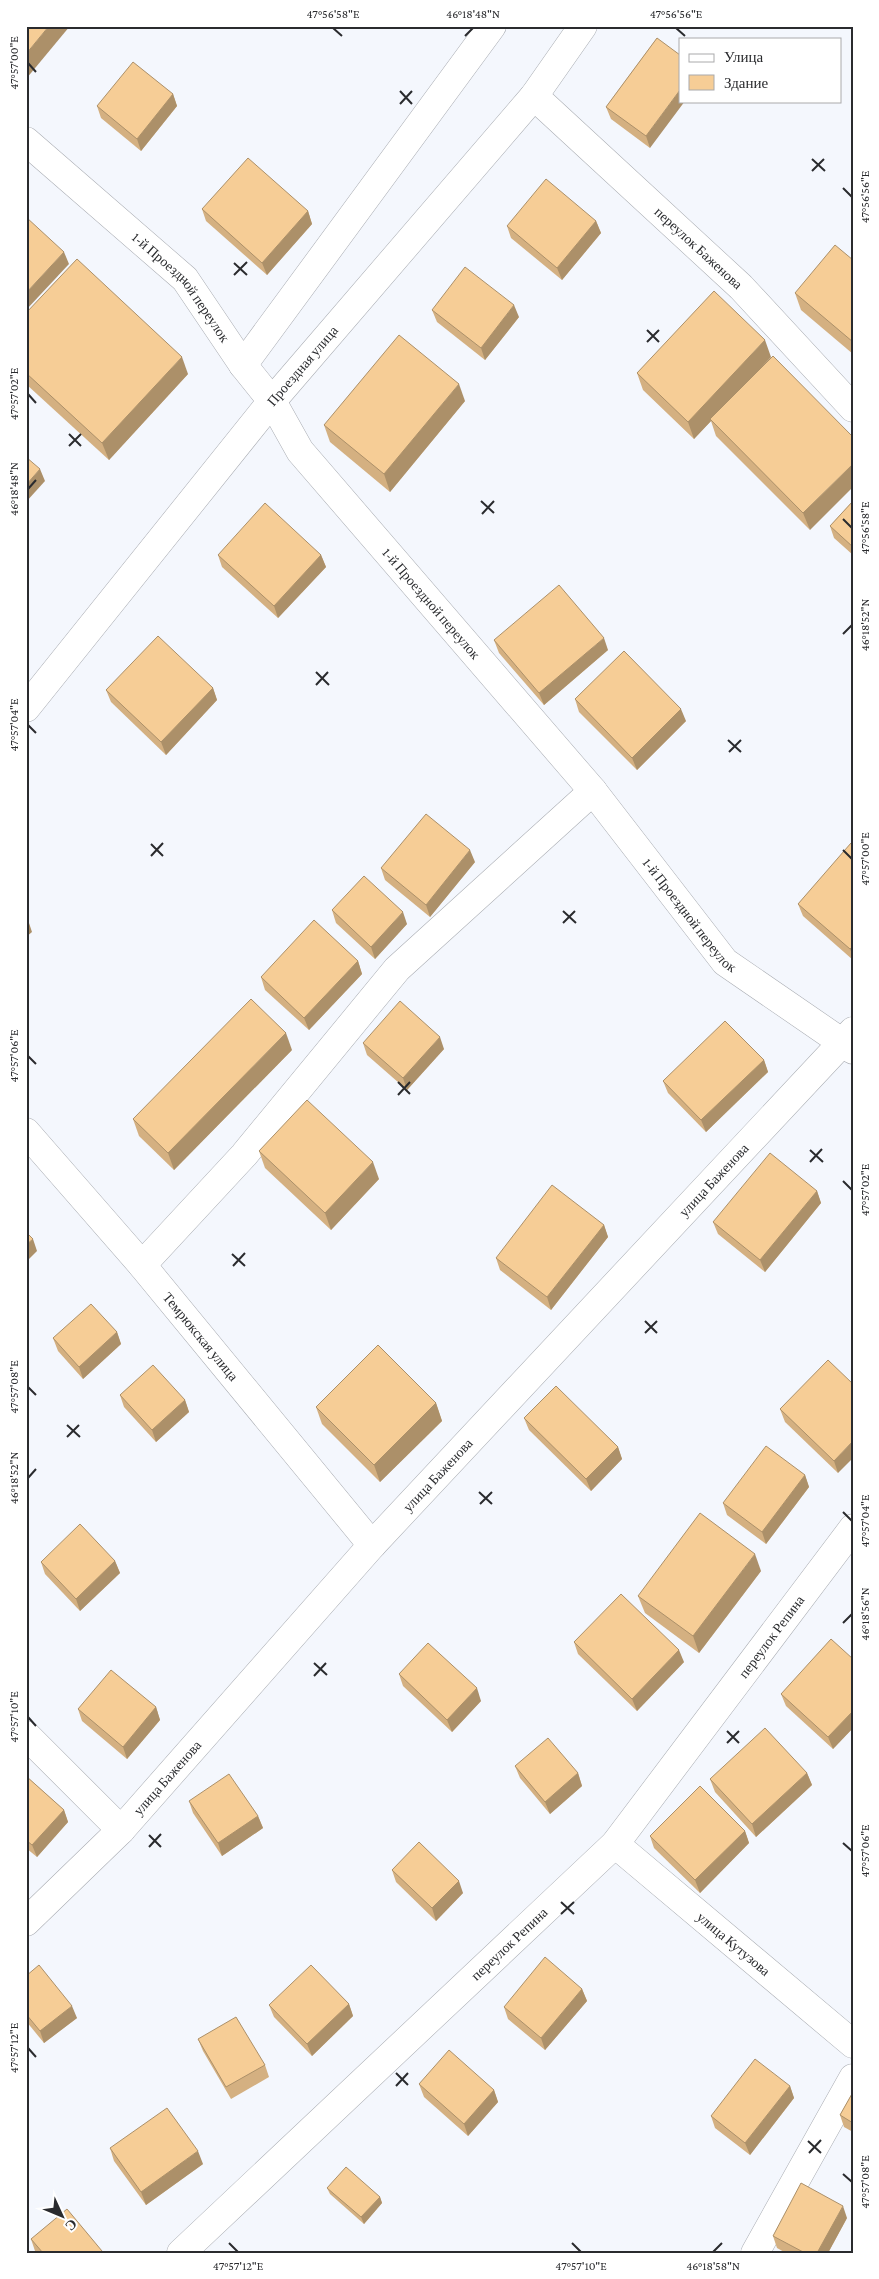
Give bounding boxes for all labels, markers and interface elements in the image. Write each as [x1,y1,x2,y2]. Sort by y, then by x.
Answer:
text: 47°56'58"E [307,7,360,21]
text: 46°18'48"N [446,7,500,21]
text: 47°56'56"E [650,7,703,21]
text: 47°57'00"E [7,36,21,90]
legend [679,38,842,102]
text: Улица [724,49,763,65]
text: Здание [724,75,768,91]
text: 47°56'56"E [858,170,872,223]
street label: переулок Баженова [651,204,746,293]
street label: 1-й Проездной переулок [129,229,233,345]
street label: Проездная улица [264,322,342,409]
text: 47°57'02"E [7,367,21,420]
text: 46°18'48"N [7,462,21,516]
text: 47°56'58"E [858,501,872,554]
street label: 1-й Проездной переулок [379,545,484,662]
text: 46°18'52"N [858,599,872,651]
text: 47°57'04"E [7,698,21,751]
text: 47°57'00"E [858,832,872,886]
street label: 1-й Проездной переулок [640,855,740,976]
text: 47°57'06"E [7,1029,21,1083]
street label: улица Баженова [676,1139,752,1220]
text: 47°57'02"E [858,1163,872,1216]
street label: Темрюкская улица [160,1289,242,1385]
text: 47°57'08"E [7,1360,21,1414]
street label: улица Баженова [399,1434,476,1515]
text: 46°18'52"N [7,1452,21,1504]
text: 47°57'04"E [858,1494,872,1547]
text: 46°18'56"N [858,1587,872,1641]
street label: переулок Репина [735,1592,808,1681]
text: 47°57'10"E [7,1691,21,1743]
street label: улица Баженова [130,1736,205,1818]
text: 47°57'06"E [858,1824,872,1878]
street label: переулок Репина [468,1903,551,1983]
street label: улица Кутузова [694,1908,774,1979]
text: 47°57'12"E [7,2022,21,2073]
text: 47°57'08"E [858,2155,872,2209]
north arrow [38,2192,88,2242]
text: С [62,2216,81,2234]
text: 47°57'12"E [213,2259,264,2273]
text: 47°57'10"E [555,2259,607,2273]
text: 46°18'58"N [686,2259,740,2273]

